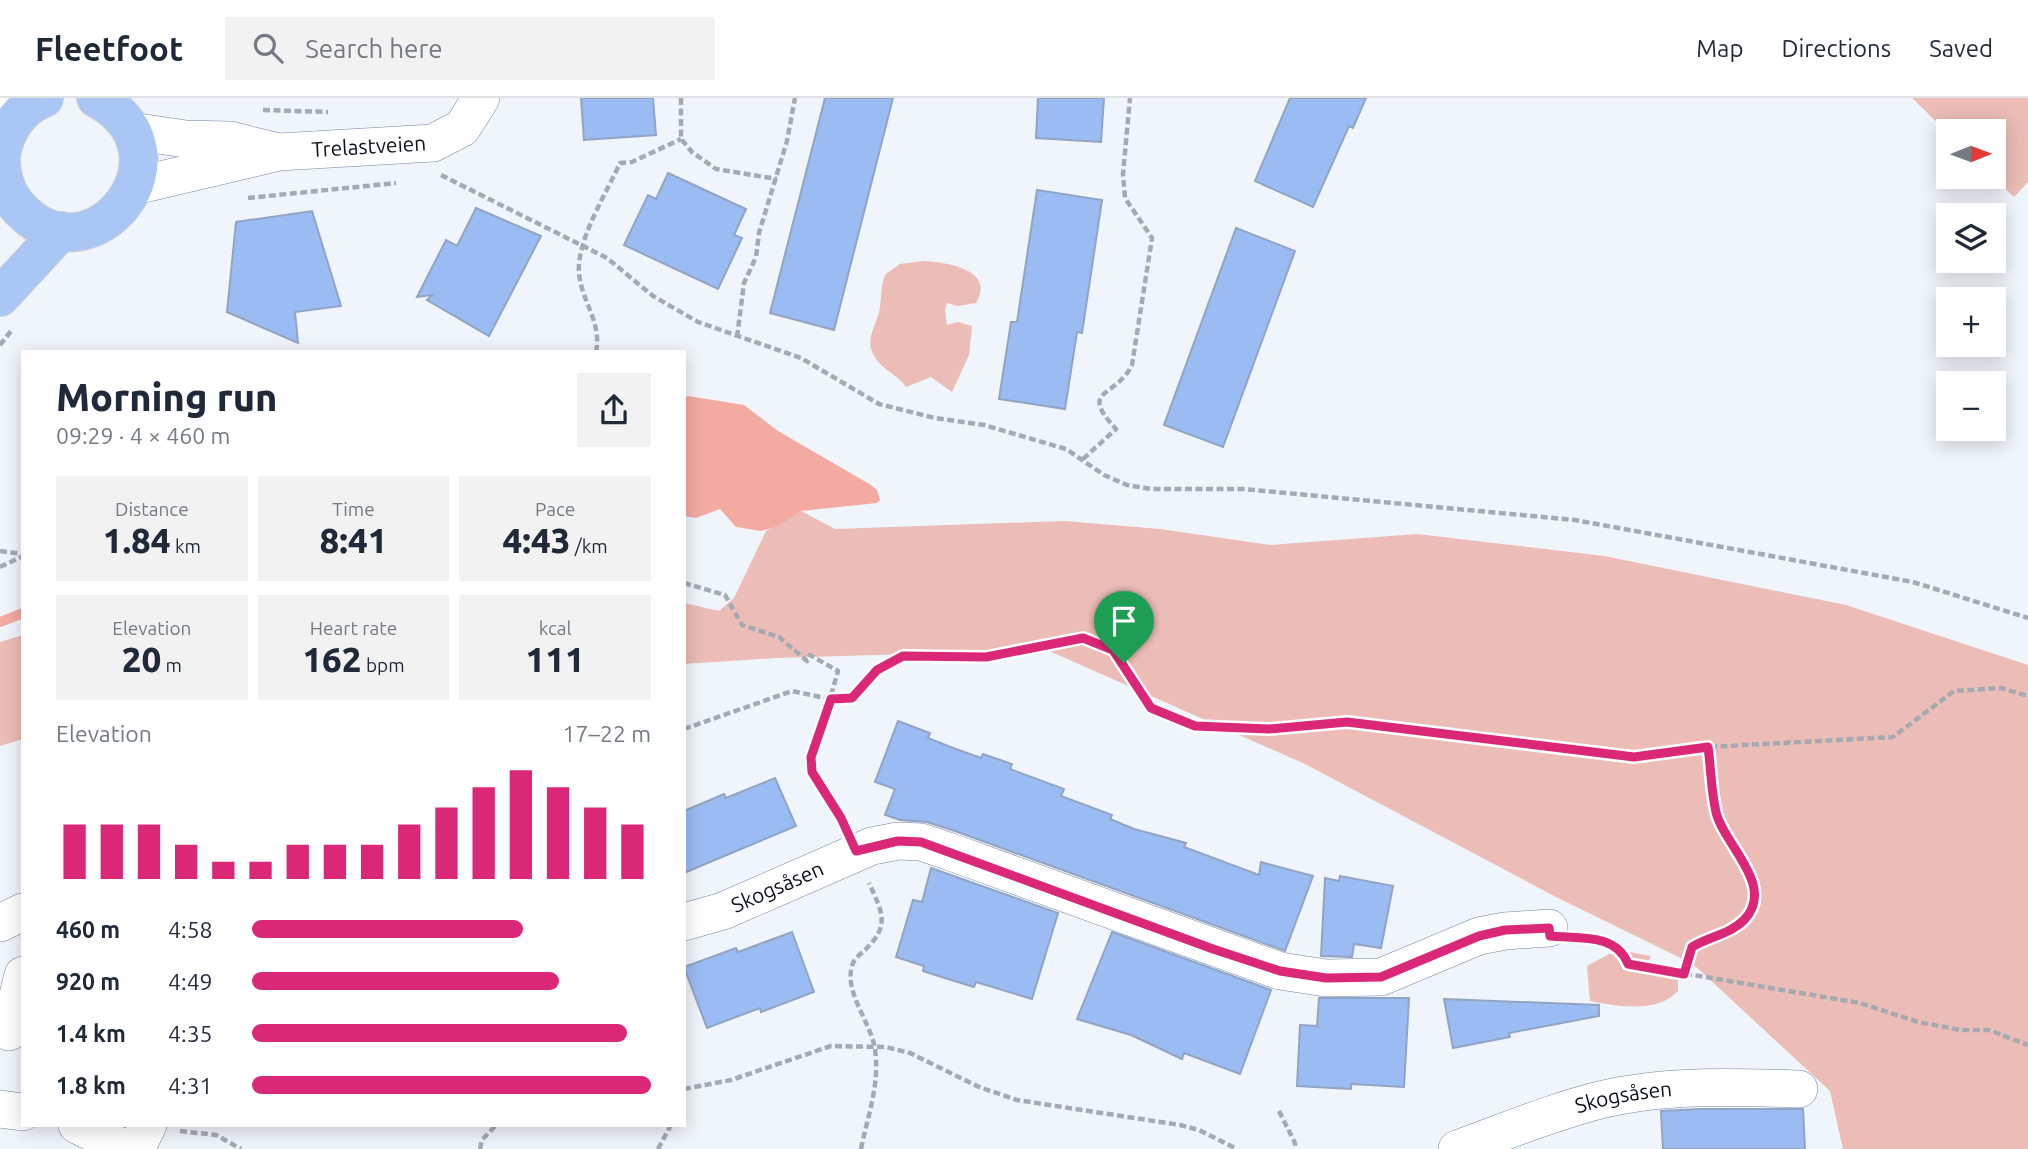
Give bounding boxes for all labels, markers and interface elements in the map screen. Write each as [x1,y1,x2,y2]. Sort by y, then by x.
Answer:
search box [225,17,715,80]
icon: search [249,29,287,67]
text: Fleetfoot [35,30,183,67]
text: Search here [305,34,443,63]
text: Map [1696,35,1743,62]
text: Directions [1781,35,1891,62]
text: Saved [1929,35,1993,62]
north arrow [1936,119,2006,189]
map controls [1936,119,2006,441]
street label: Trelastveien [311,130,427,161]
button: layers [1936,203,2006,273]
button: + [1936,287,2006,357]
button: − [1936,371,2006,441]
button: share [577,373,651,447]
text: Morning run [56,376,277,418]
text: 09:29 · 4 × 460 m [56,423,230,448]
text: Distance [115,498,189,520]
text: Time [332,498,375,520]
text: Pace [535,498,575,520]
text: 1.84 [103,520,171,560]
text: 8:41 [320,520,387,560]
text: 4:43 [503,520,570,560]
text: km [171,535,201,557]
text: /km [570,535,608,557]
pin [1094,591,1154,663]
icon: arrive [1105,602,1143,640]
text: Elevation [112,617,191,639]
text: Heart rate [310,617,397,639]
text: kcal [539,617,572,639]
text: 20 [122,639,161,679]
text: 162 [302,639,362,679]
text: 111 [526,639,585,679]
text: m [161,654,182,676]
text: bpm [362,654,405,676]
text: Elevation [56,721,152,746]
text: 17–22 m [563,721,651,746]
street label: Skogsåsen [727,856,827,917]
text: 460 m [56,917,120,942]
text: 4:58 [168,917,213,942]
text: 920 m [56,969,120,994]
text: 4:49 [168,969,213,994]
text: 1.4 km [56,1021,126,1046]
text: 4:35 [168,1021,213,1046]
text: 1.8 km [56,1073,126,1098]
text: 4:31 [168,1073,213,1098]
street label: Skogsåsen [1572,1076,1673,1117]

